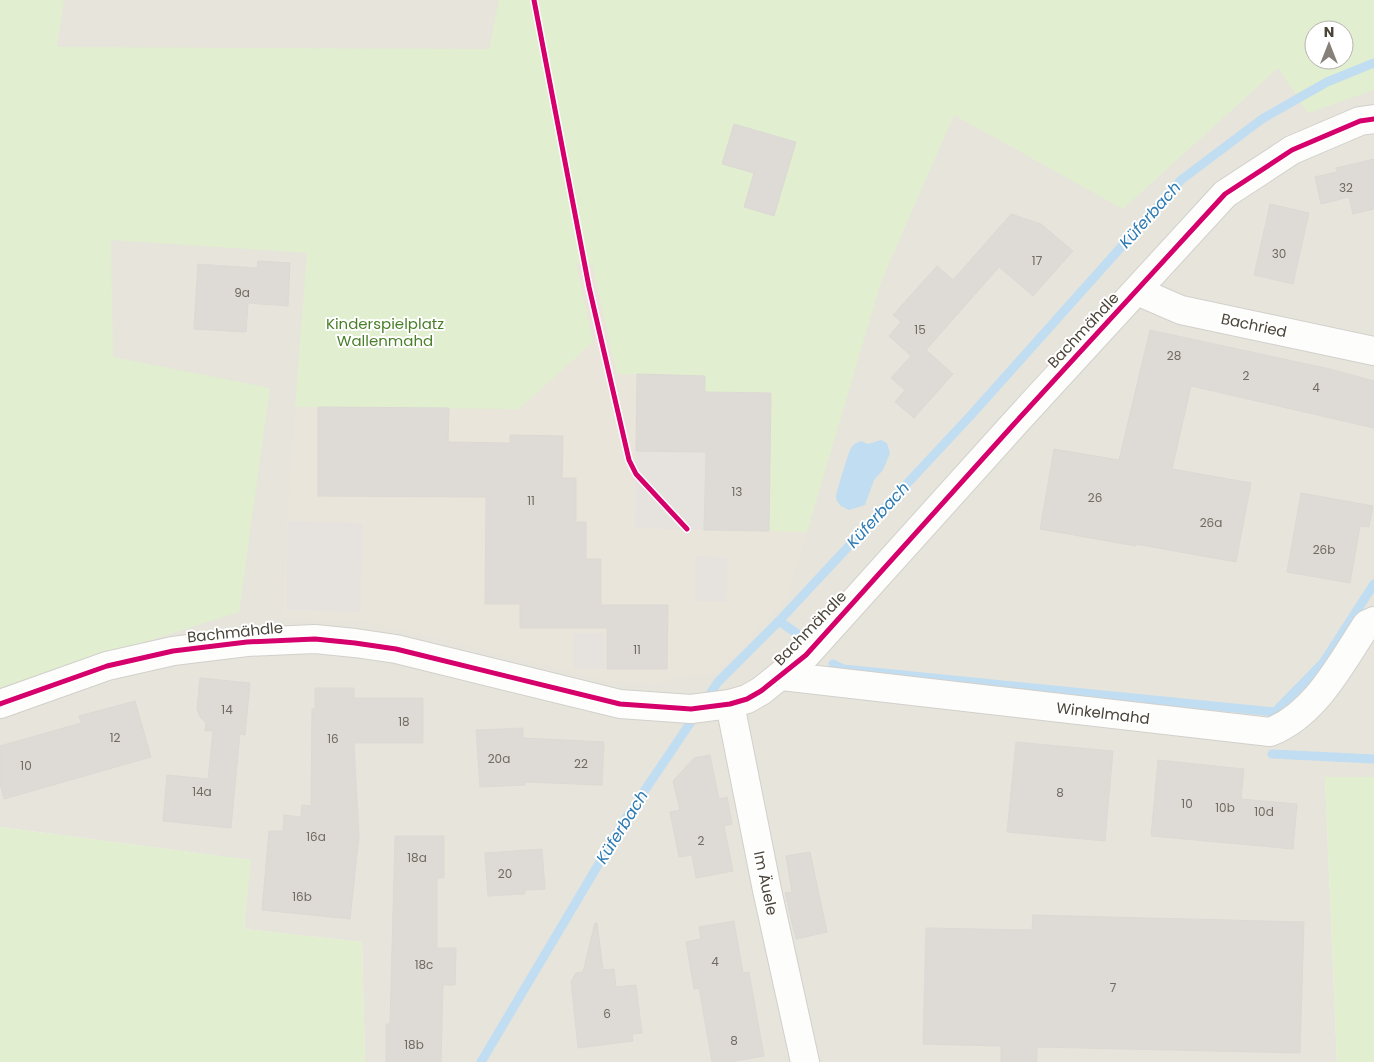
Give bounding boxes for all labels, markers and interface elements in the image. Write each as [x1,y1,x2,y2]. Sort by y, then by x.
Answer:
north arrow [1304,20,1354,70]
text: N [1324,22,1334,42]
water label: Küferbach [1114,177,1186,253]
house number: 32 [1339,179,1353,196]
house number: 30 [1272,245,1286,262]
house number: 17 [1032,252,1043,269]
house number: 9a [234,284,250,301]
street label: Bachmähdle [1042,288,1124,372]
street label: Bachried [1219,308,1289,342]
park label: Kinderspielplatz Wallenmahd [326,313,444,351]
house number: 15 [914,321,926,338]
house number: 28 [1167,347,1181,364]
house number: 2 [1243,367,1250,384]
house number: 4 [1312,379,1320,396]
water label: Küferbach [841,477,915,553]
house number: 13 [732,483,742,500]
house number: 26 [1088,489,1102,506]
house number: 11 [527,492,535,509]
house number: 26a [1200,514,1222,531]
house number: 26b [1313,541,1335,558]
street label: Bachmähdle [769,586,851,670]
street label: Bachmähdle [186,617,284,647]
house number: 11 [633,641,641,658]
street label: Winkelmahd [1055,697,1151,729]
house number: 14 [221,701,233,718]
house number: 18 [398,713,410,730]
house number: 12 [110,729,120,746]
house number: 16 [327,730,339,747]
house number: 20a [488,750,510,767]
house number: 22 [574,755,588,772]
house number: 10 [20,757,32,774]
house number: 14a [192,783,212,800]
house number: 8 [1056,784,1064,801]
water label: Küferbach [590,786,654,868]
house number: 10 [1181,795,1193,812]
house number: 10b [1215,799,1235,816]
house number: 10d [1254,803,1274,820]
house number: 16a [306,828,326,845]
house number: 2 [698,832,705,849]
house number: 18a [407,849,427,866]
street label: Im Äuele [749,849,783,917]
house number: 20 [498,865,512,882]
house number: 16b [292,888,312,905]
house number: 4 [711,953,719,970]
house number: 18c [415,956,433,973]
house number: 7 [1110,979,1117,996]
house number: 6 [603,1005,611,1022]
house number: 8 [730,1032,738,1049]
house number: 18b [404,1036,424,1053]

